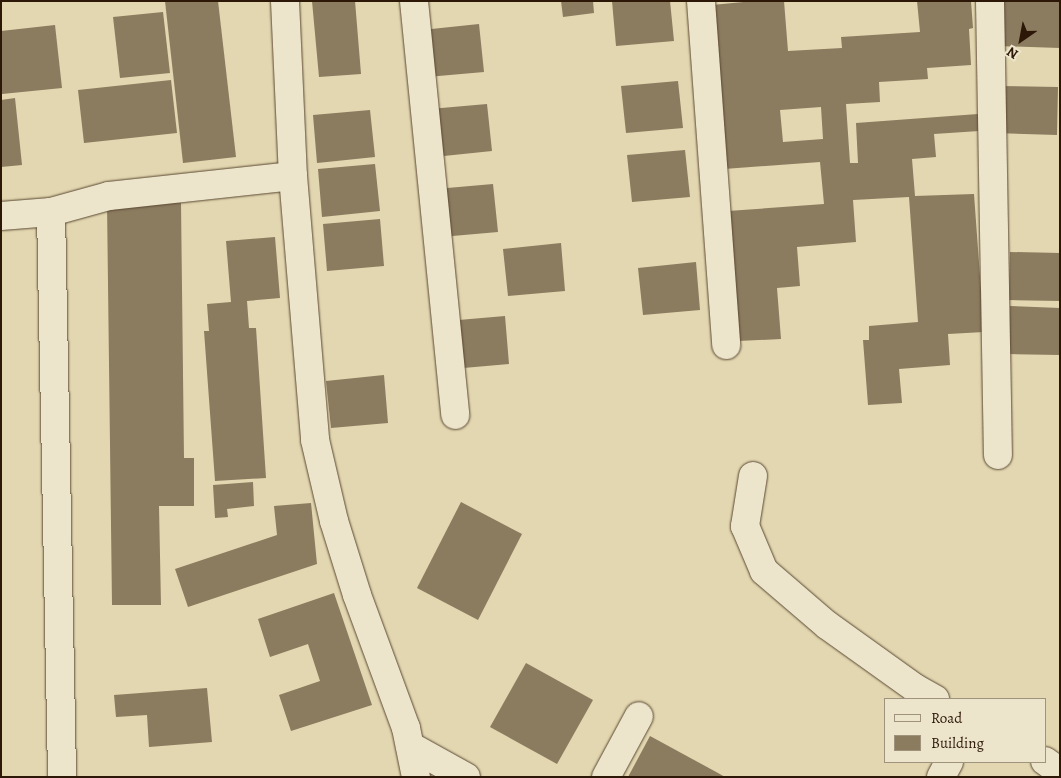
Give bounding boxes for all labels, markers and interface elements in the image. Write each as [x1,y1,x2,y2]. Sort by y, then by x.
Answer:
north arrow [996,15,1046,65]
text: N [1003,42,1022,64]
legend [884,698,1046,763]
text: Road [931,708,962,728]
text: Building [931,733,984,753]

